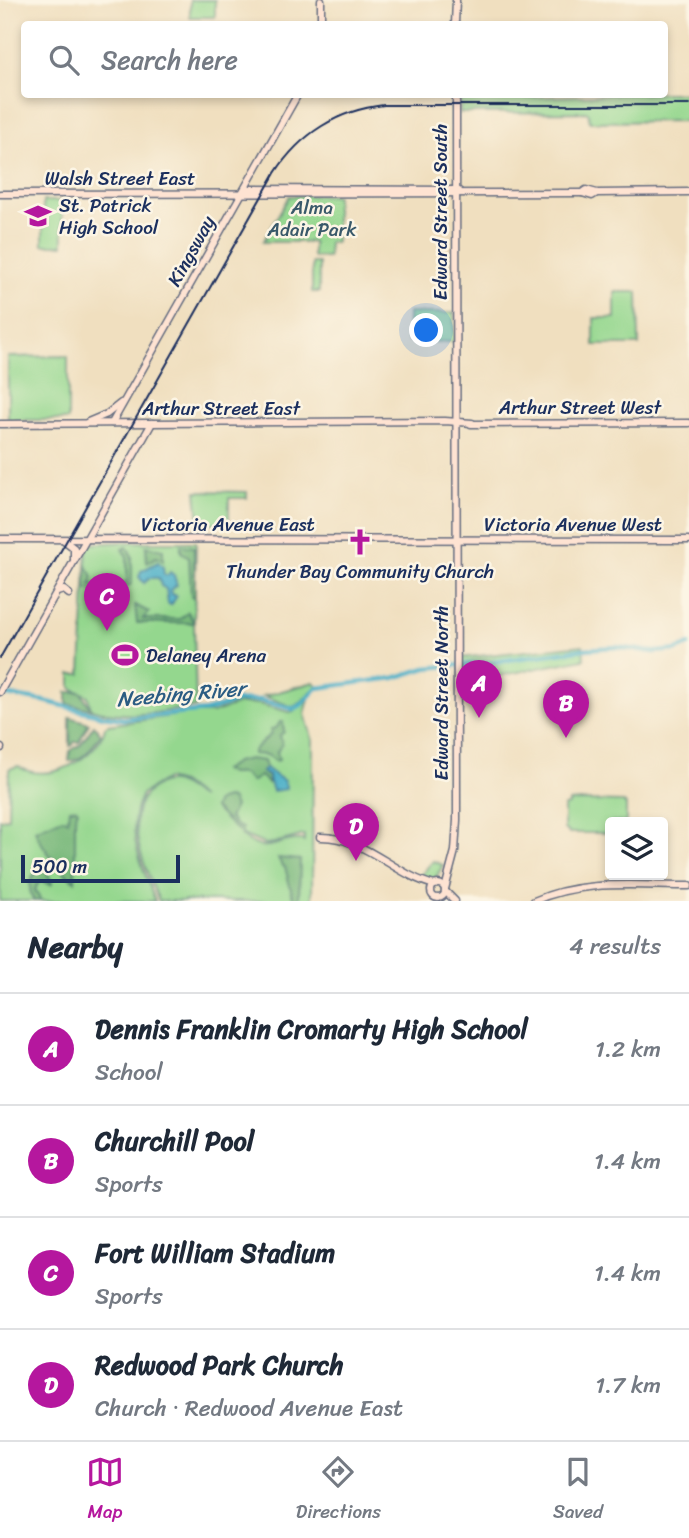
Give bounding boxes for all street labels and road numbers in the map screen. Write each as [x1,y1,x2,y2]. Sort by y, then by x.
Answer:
street label: Edward Street South [424,124,457,300]
street label: Walsh Street East [45,162,195,195]
street label: Kingsway [158,209,224,293]
street label: Arthur Street West [498,391,663,424]
street label: Arthur Street East [141,392,301,425]
street label: Victoria Avenue East [141,508,315,541]
street label: Victoria Avenue West [484,508,662,541]
street label: Edward Street North [425,606,458,780]

